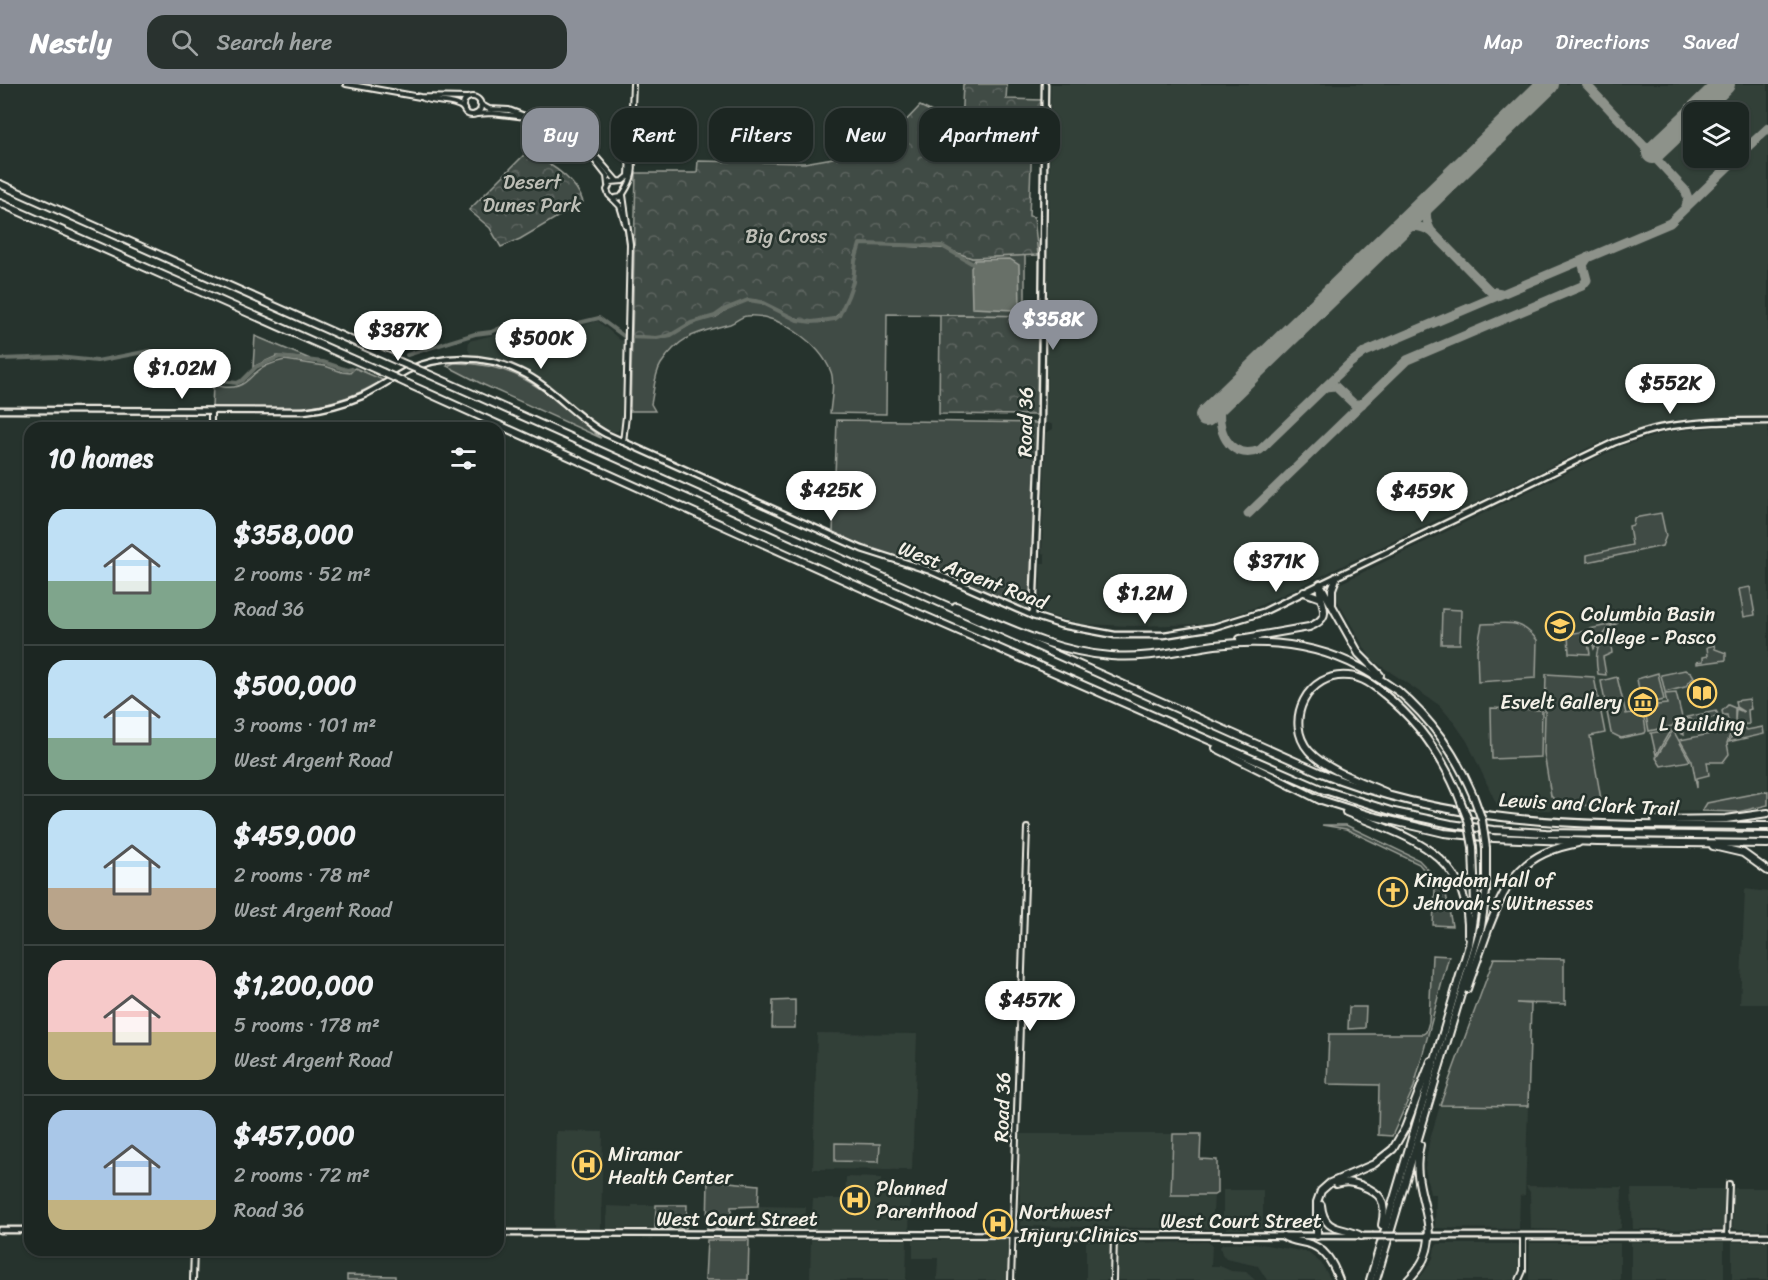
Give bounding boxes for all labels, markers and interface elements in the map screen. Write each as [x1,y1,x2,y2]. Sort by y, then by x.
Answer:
search box [147,15,567,69]
text: Nestly [30,18,111,67]
text: Search here [216,23,332,62]
text: Map [1484,23,1522,61]
text: Directions [1555,23,1650,61]
text: Saved [1683,23,1738,61]
icon: search [168,26,201,59]
map controls [1683,102,1749,168]
button: layers [1683,102,1749,168]
chip: Buy [522,108,599,162]
chip: Rent [611,108,697,162]
chip: Filters [709,108,813,162]
chip: New [825,108,907,162]
chip: Apartment [919,108,1060,162]
park label: Desert Dunes Park [483,165,582,223]
park label: Big Cross [745,219,828,254]
pin: $358K [1011,300,1095,351]
text: $358K [1023,302,1083,337]
pin: $387K [356,311,440,362]
text: $387K [368,313,428,348]
pin: $500K [499,319,583,370]
text: $500K [509,321,573,356]
pin: $1.02M [133,349,231,400]
text: $1.02M [148,351,216,386]
pin: $552K [1628,364,1712,415]
text: $552K [1639,366,1701,401]
street label: Road 36 [1007,386,1044,458]
text: 10 homes [48,435,153,481]
icon: filters [447,442,480,475]
pin: $425K [789,471,873,522]
pin: $459K [1380,472,1464,523]
text: $425K [800,473,862,508]
text: $459K [1391,474,1453,509]
text: $358,000 [234,511,354,557]
street label: West Argent Road [893,531,1054,621]
icon: home [96,533,168,605]
pin: $371K [1234,542,1318,593]
text: $371K [1248,544,1304,579]
text: 2 rooms · 52 m² [234,557,371,592]
pin: $1.2M [1103,574,1187,625]
text: $1.2M [1117,576,1173,611]
text: Road 36 [234,592,304,627]
place label: Columbia Basin College - Pasco [1581,597,1716,655]
school or university icon: Columbia Basin College - Pasco [1544,610,1576,642]
text: $500,000 [234,662,357,708]
library icon: L Building [1686,677,1718,709]
icon: home [96,684,168,756]
place label: Esvelt Gallery [1500,685,1623,720]
museum icon: Esvelt Gallery [1627,686,1659,718]
place label: L Building [1659,707,1745,742]
text: 3 rooms · 101 m² [234,708,376,743]
text: West Argent Road [234,743,391,778]
street label: Lewis and Clark Trail [1498,782,1680,827]
text: $459,000 [234,812,356,858]
icon: home [96,834,168,906]
text: 2 rooms · 78 m² [234,858,370,893]
place label: Kingdom Hall of Jehovah's Witnesses [1413,863,1594,921]
church icon: Kingdom Hall of Jehovah's Witnesses [1377,876,1409,908]
text: West Argent Road [234,893,391,928]
text: $1,200,000 [234,962,374,1008]
pin: $457K [988,981,1072,1032]
text: $457K [999,983,1061,1018]
icon: home [96,984,168,1056]
text: 5 rooms · 178 m² [234,1008,380,1043]
text: West Argent Road [234,1043,391,1078]
street label: Road 36 [984,1071,1021,1143]
text: $457,000 [234,1112,355,1158]
icon: home [96,1134,168,1206]
place label: Miramar Health Center [608,1137,734,1195]
hospital icon: Miramar Health Center [571,1149,603,1181]
text: 2 rooms · 72 m² [234,1158,370,1193]
place label: Planned Parenthood [876,1171,978,1229]
hospital icon: Planned Parenthood [839,1184,871,1216]
text: Road 36 [234,1193,304,1228]
place label: Northwest Injury Clinics [1018,1195,1139,1253]
street label: West Court Street [656,1202,818,1237]
street label: West Court Street [1160,1204,1322,1239]
hospital icon: Northwest Injury Clinics [982,1208,1014,1240]

